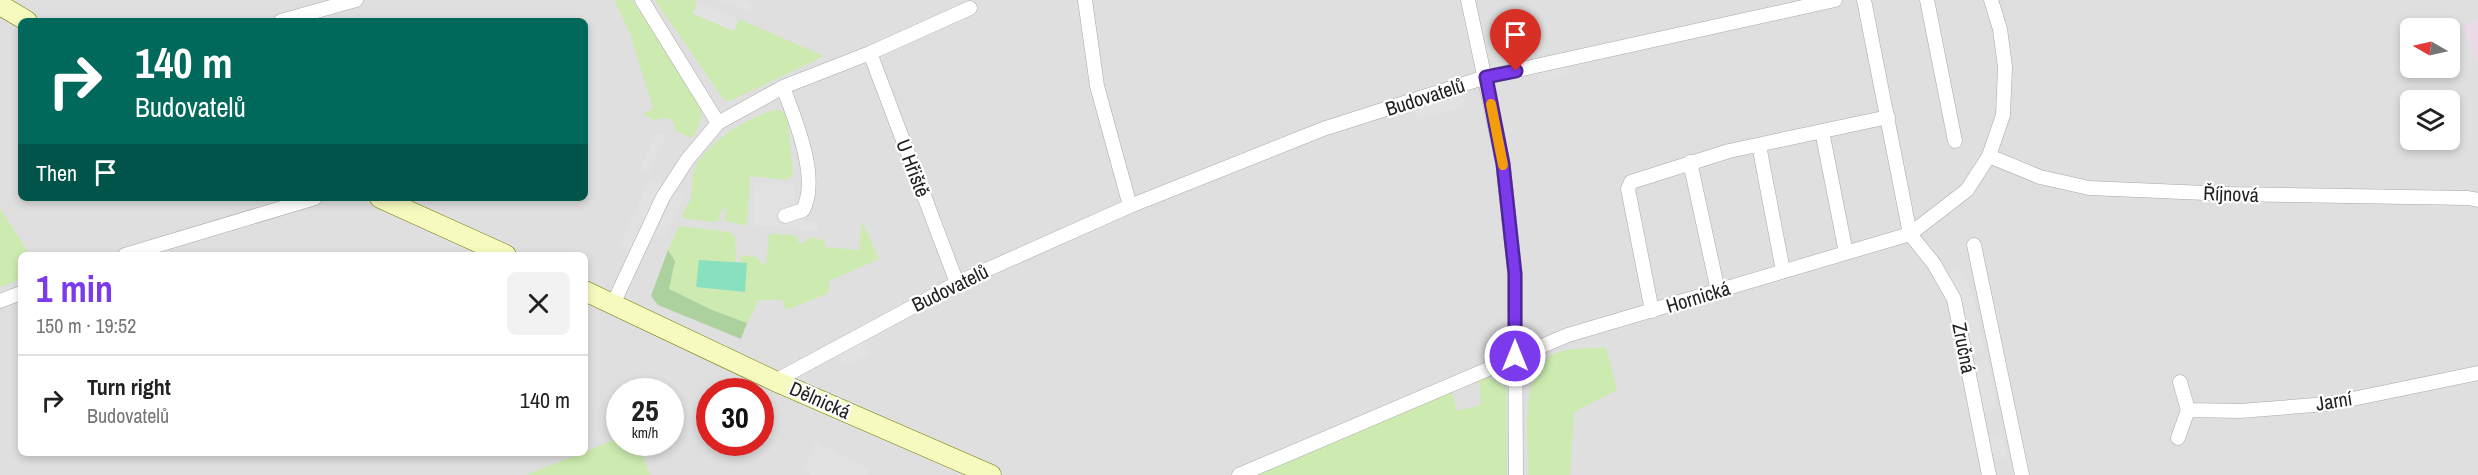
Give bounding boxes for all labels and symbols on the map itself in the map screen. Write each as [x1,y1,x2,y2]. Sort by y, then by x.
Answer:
pin [1490,9,1541,71]
north arrow [2400,18,2460,78]
street label: Budovatelů [1382,71,1468,122]
street label: U Hřiště [890,135,937,201]
street label: Říjnová [2203,179,2259,208]
street label: Budovatelů [907,257,993,318]
street label: Hornická [1663,274,1733,319]
street label: Zručná [1946,320,1983,376]
position arrow [1483,324,1547,388]
street label: Dělnická [786,374,855,425]
speed limit sign: 30 [696,378,774,456]
street label: Jarní [2314,384,2354,417]

